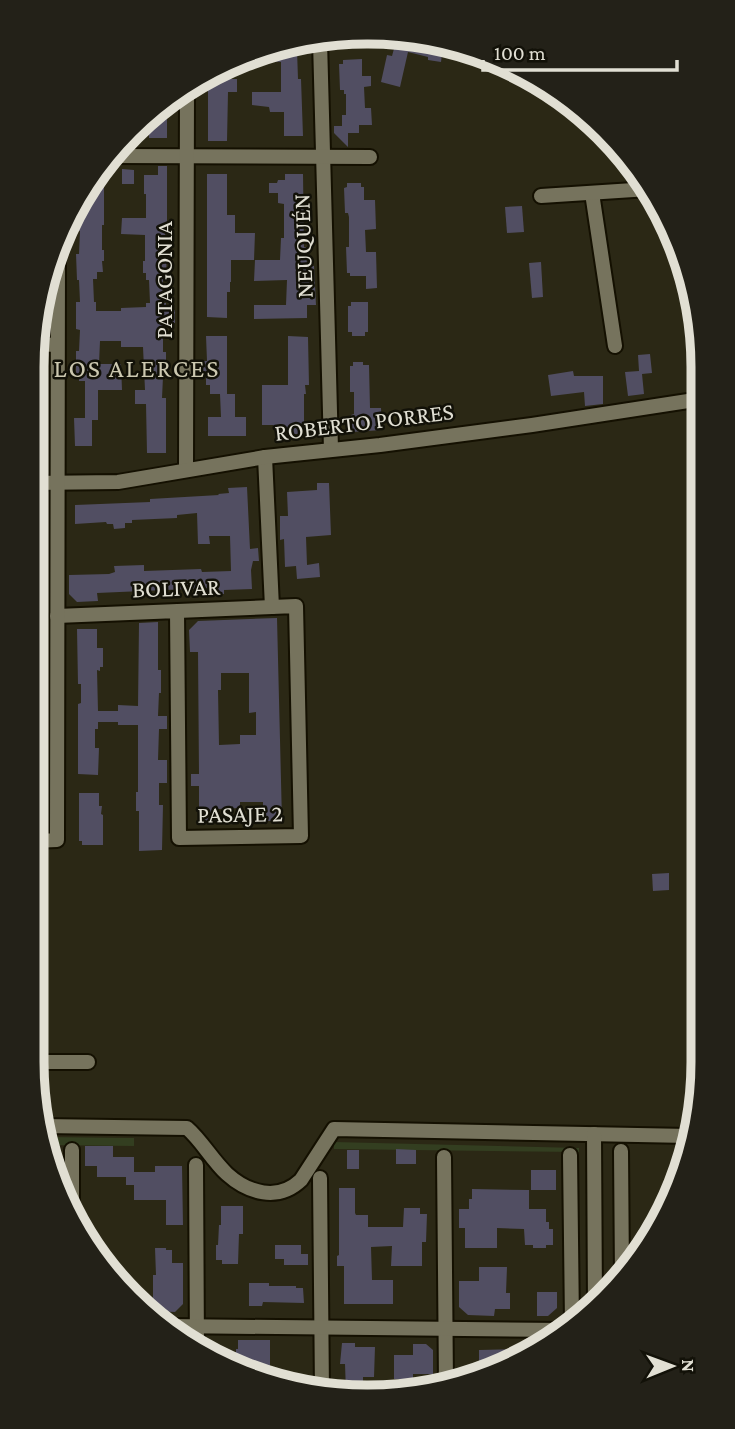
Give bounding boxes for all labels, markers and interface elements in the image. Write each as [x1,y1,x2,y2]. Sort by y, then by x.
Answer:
scale bar [483,28,677,72]
text: 100 m [494,41,546,65]
street label: NEUQUÉN [287,193,318,299]
street label: PATAGONIA [150,221,177,339]
district label: LOS ALERCES [54,354,220,383]
street label: ROBERTO PORRES [273,397,455,446]
street label: BOLIVAR [131,572,221,603]
street label: PASAJE 2 [197,799,283,828]
north arrow [637,1331,707,1401]
text: N [678,1359,699,1372]

